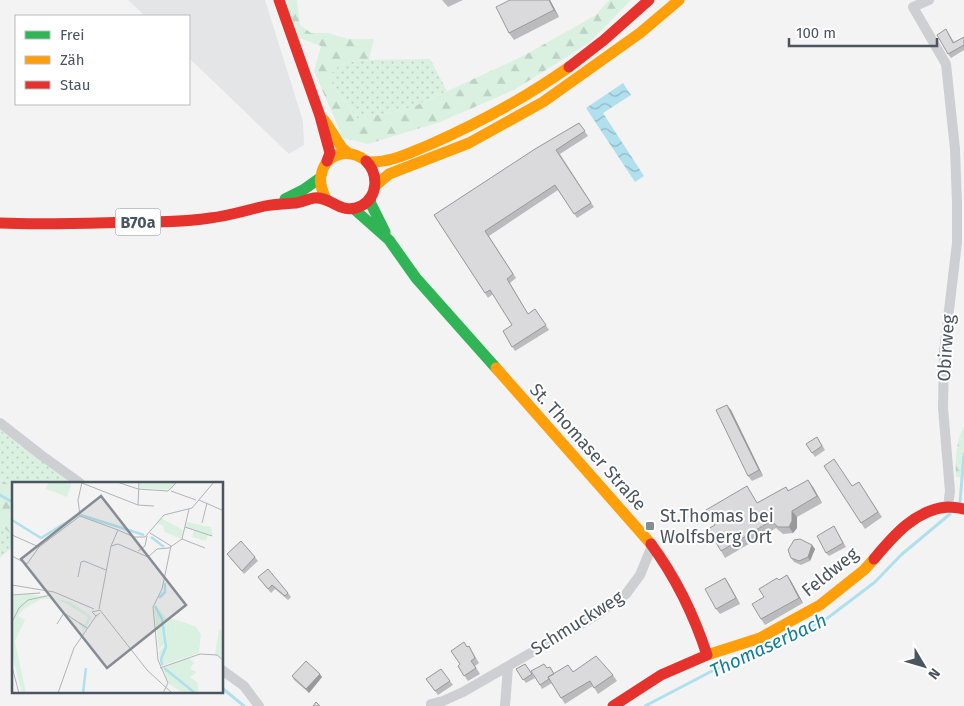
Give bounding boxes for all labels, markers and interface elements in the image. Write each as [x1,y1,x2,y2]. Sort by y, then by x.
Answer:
legend [15,15,190,105]
scale bar [789,15,936,47]
text: 100 m [796,24,836,42]
text: Frei [60,26,85,44]
text: Zäh [60,51,85,69]
text: Stau [60,76,90,94]
road number: B70a [116,208,160,236]
street label: Obirweg [933,313,959,382]
street label: St. Thomaser Straße [525,379,651,515]
inset map [12,482,224,694]
place label: St.Thomas bei Wolfsberg Ort [660,505,774,548]
marker: St.Thomas bei Wolfsberg Ort [644,520,656,532]
street label: Feldweg [797,542,863,601]
street label: Schmuckweg [527,586,628,660]
water label: Thomaserbach [706,608,830,683]
north arrow [899,641,949,691]
text: N [924,665,943,683]

